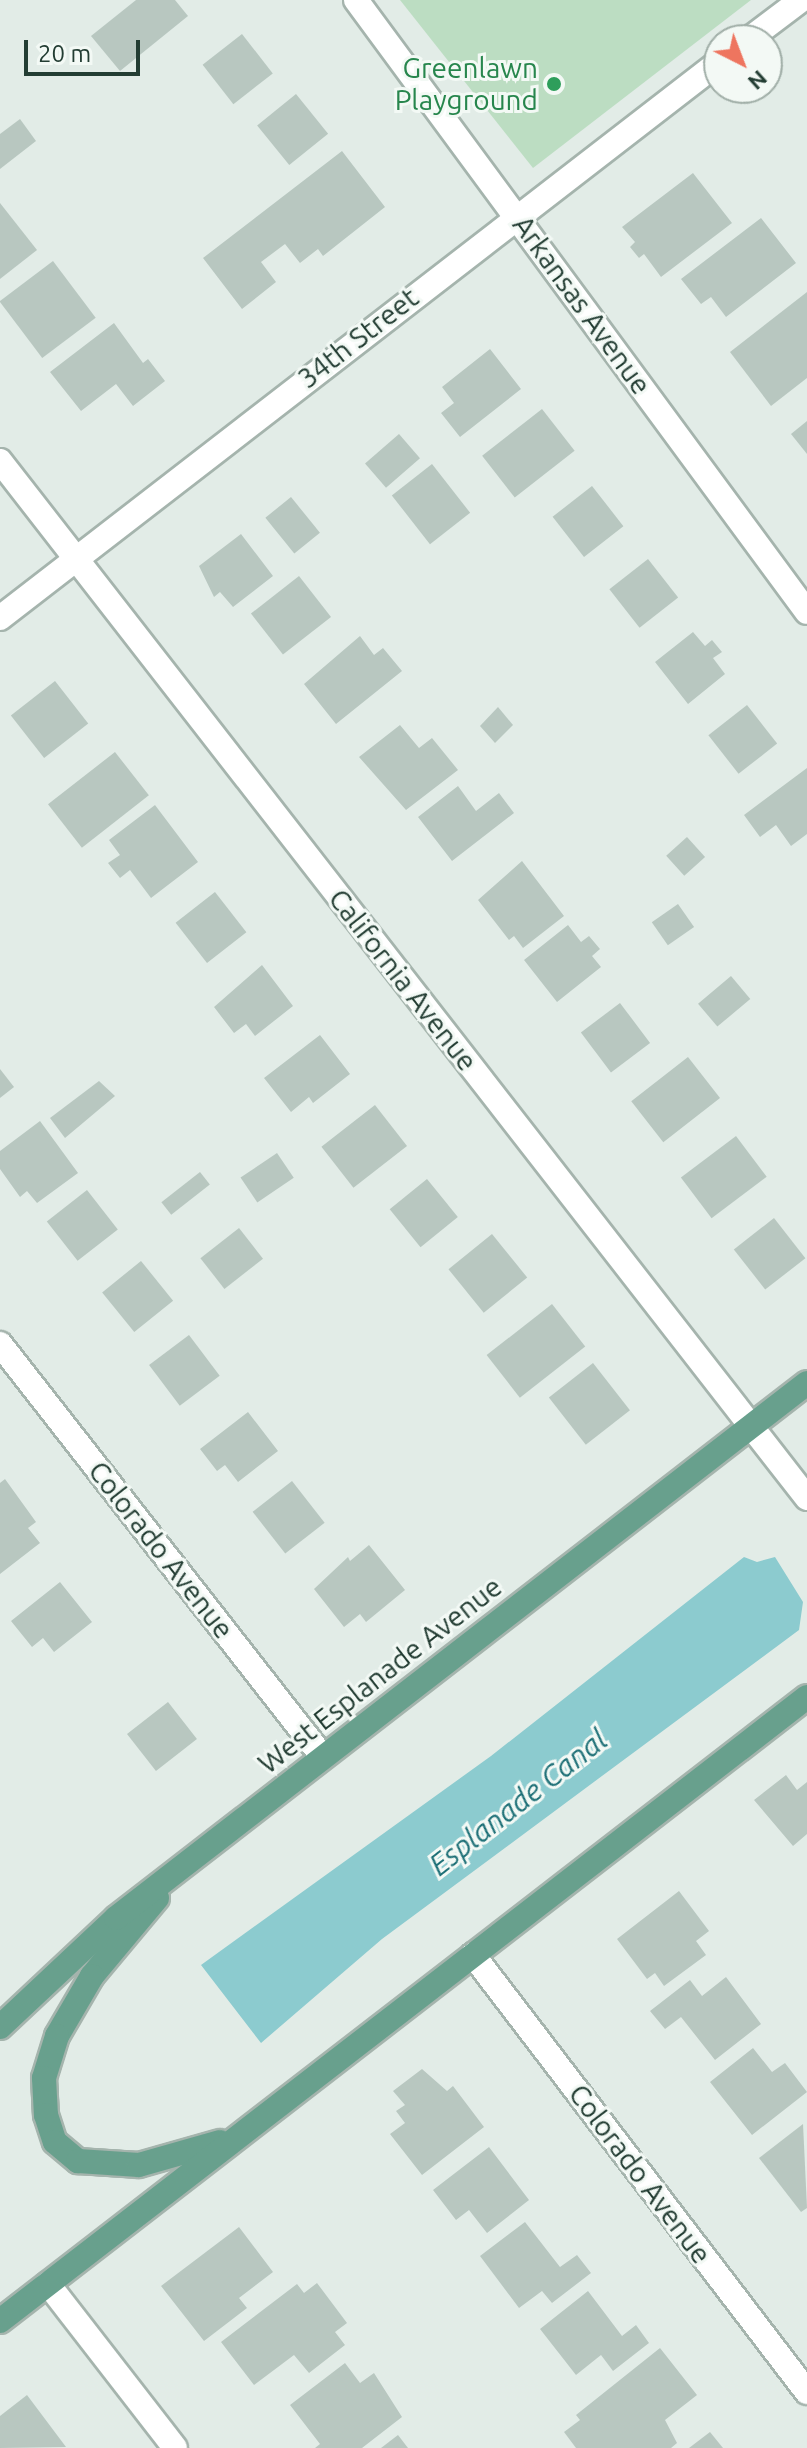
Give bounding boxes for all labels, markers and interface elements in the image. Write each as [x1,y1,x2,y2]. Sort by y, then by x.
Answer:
scale bar [28,24,144,74]
north arrow [703,24,783,104]
text: 20 m [38,40,91,67]
place label: Greenlawn Playground [395,51,538,117]
text: N [744,66,773,95]
marker: Greenlawn Playground [545,75,563,93]
street label: Arkansas Avenue [506,209,658,401]
street label: 34th Street [291,281,425,395]
street label: California Avenue [322,882,484,1078]
street label: Colorado Avenue [81,1455,241,1645]
street label: West Esplanade Avenue [252,1570,508,1780]
water label: Esplanade Canal [422,1721,614,1883]
street label: Colorado Avenue [562,2078,718,2270]

